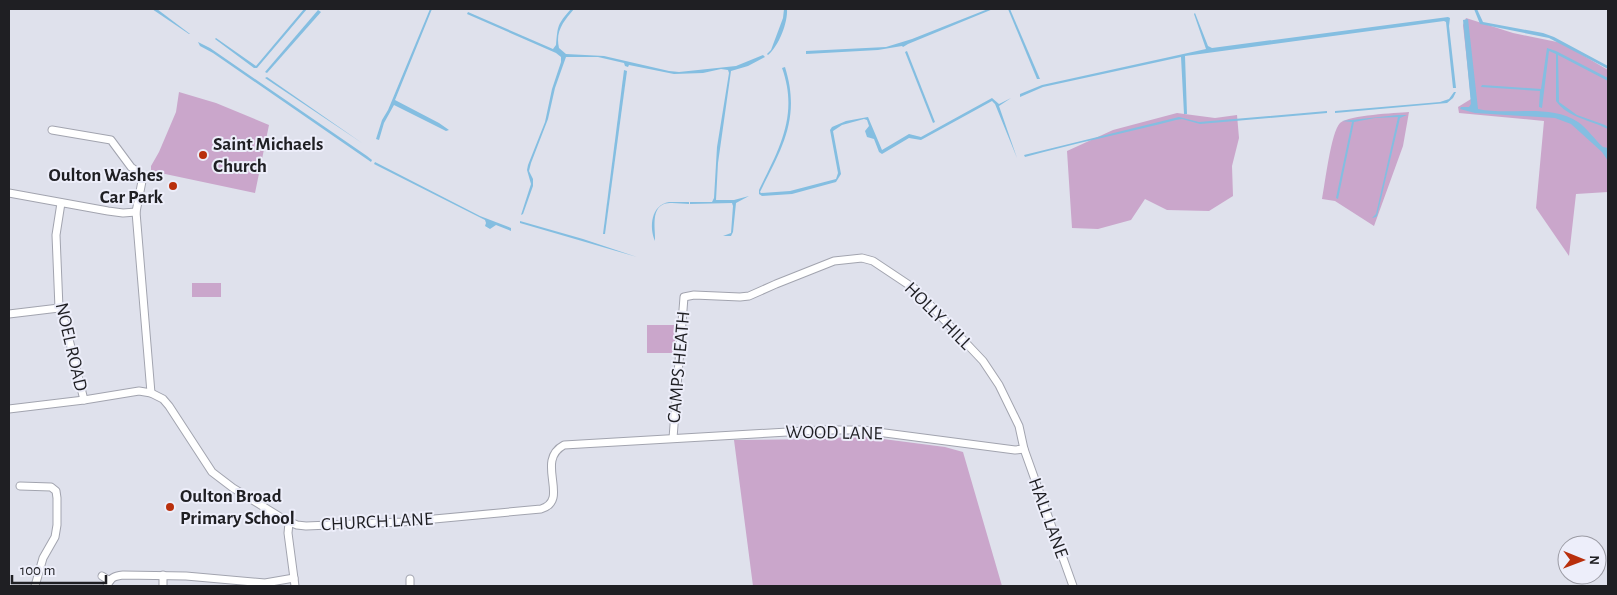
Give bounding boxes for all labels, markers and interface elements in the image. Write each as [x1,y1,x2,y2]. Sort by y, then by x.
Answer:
place label: Saint Michaels Church [213,135,323,176]
marker: Saint Michaels Church [197,149,209,161]
place label: Oulton Washes Car Park [48,166,164,207]
marker: Oulton Washes Car Park [167,180,179,192]
street label: HOLLY HILL [901,279,975,353]
street label: NOEL ROAD [52,301,90,393]
street label: CAMPS HEATH [665,310,693,424]
street label: WOOD LANE [785,423,883,443]
street label: HALL LANE [1025,475,1071,561]
place label: Oulton Broad Primary School [180,487,295,528]
marker: Oulton Broad Primary School [164,501,176,513]
street label: CHURCH LANE [320,510,434,534]
north arrow [1557,535,1607,585]
scale bar [12,552,106,584]
text: N [1587,555,1601,565]
text: 100 m [20,563,55,578]

